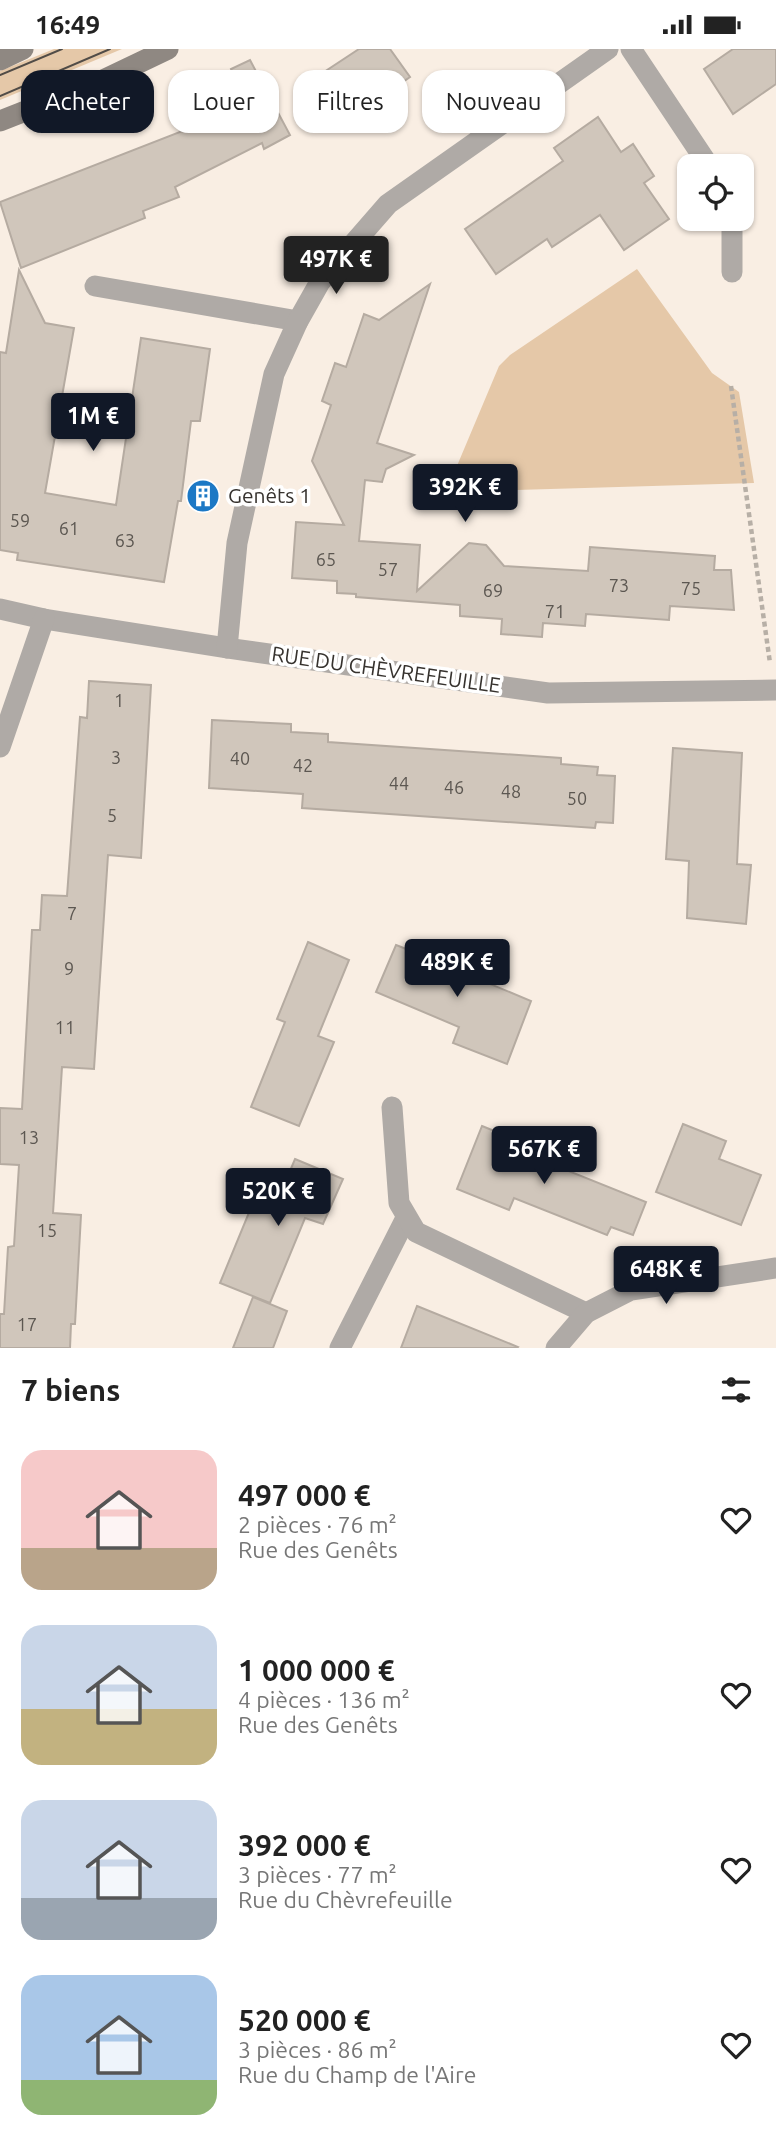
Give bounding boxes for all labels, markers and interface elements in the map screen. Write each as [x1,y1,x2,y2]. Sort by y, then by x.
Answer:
text: 16:49 [35,10,100,39]
chip: Acheter [21,70,154,133]
chip: Louer [168,70,279,133]
chip: Filtres [293,70,408,133]
chip: Nouveau [422,70,565,133]
map controls [677,154,754,231]
button: locate [677,154,754,231]
pin: 497K € [279,237,393,296]
text: 497K € [300,246,372,271]
pin: 1M € [52,393,134,453]
text: 1M € [67,403,119,428]
pin: 392K € [408,465,522,524]
text: 392K € [429,474,501,499]
building icon: Genêts 1 [184,477,222,515]
place label: Genêts 1 [228,483,311,507]
house number: 59 [10,510,30,530]
house number: 61 [59,518,79,538]
house number: 63 [115,530,135,550]
house number: 65 [316,549,336,569]
house number: 57 [378,559,398,579]
house number: 73 [609,575,629,595]
house number: 75 [681,578,701,598]
house number: 69 [483,580,503,600]
house number: 71 [545,601,565,621]
street label: RUE DU CHÈVREFEUILLE [270,641,502,697]
house number: 1 [114,690,124,710]
house number: 3 [111,747,121,767]
house number: 40 [230,748,250,768]
house number: 42 [293,755,313,775]
house number: 44 [389,773,409,793]
house number: 46 [444,777,464,797]
house number: 48 [501,781,521,801]
house number: 50 [567,788,587,808]
house number: 5 [107,805,117,825]
house number: 7 [67,903,77,923]
pin: 489K € [400,939,514,999]
text: 489K € [421,949,493,974]
house number: 9 [64,958,74,978]
house number: 11 [55,1017,75,1037]
house number: 13 [19,1127,39,1147]
pin: 567K € [487,1127,601,1186]
text: 567K € [508,1136,580,1161]
pin: 520K € [221,1169,335,1228]
text: 520K € [242,1178,314,1203]
house number: 15 [37,1220,57,1240]
pin: 648K € [609,1247,723,1306]
text: 648K € [630,1256,702,1281]
house number: 17 [17,1314,37,1334]
icon: filters [717,1371,755,1409]
text: 7 biens [21,1373,120,1407]
icon: home [77,1478,161,1562]
text: 497 000 € [238,1478,371,1512]
icon: heart [717,1501,755,1539]
text: 2 pièces · 76 m² [238,1512,397,1537]
text: Rue des Genêts [238,1537,398,1562]
icon: home [77,1653,161,1737]
text: 1 000 000 € [238,1653,395,1687]
icon: heart [717,1676,755,1714]
text: 4 pièces · 136 m² [238,1687,410,1712]
text: Rue des Genêts [238,1712,398,1737]
icon: home [77,1828,161,1912]
text: 392 000 € [238,1828,371,1862]
icon: heart [717,1851,755,1889]
text: 3 pièces · 77 m² [238,1862,397,1887]
text: Rue du Chèvrefeuille [238,1887,453,1912]
icon: home [77,2003,161,2087]
text: 520 000 € [238,2003,371,2037]
icon: heart [717,2026,755,2064]
text: 3 pièces · 86 m² [238,2037,397,2062]
text: Rue du Champ de l'Aire [238,2062,476,2087]

